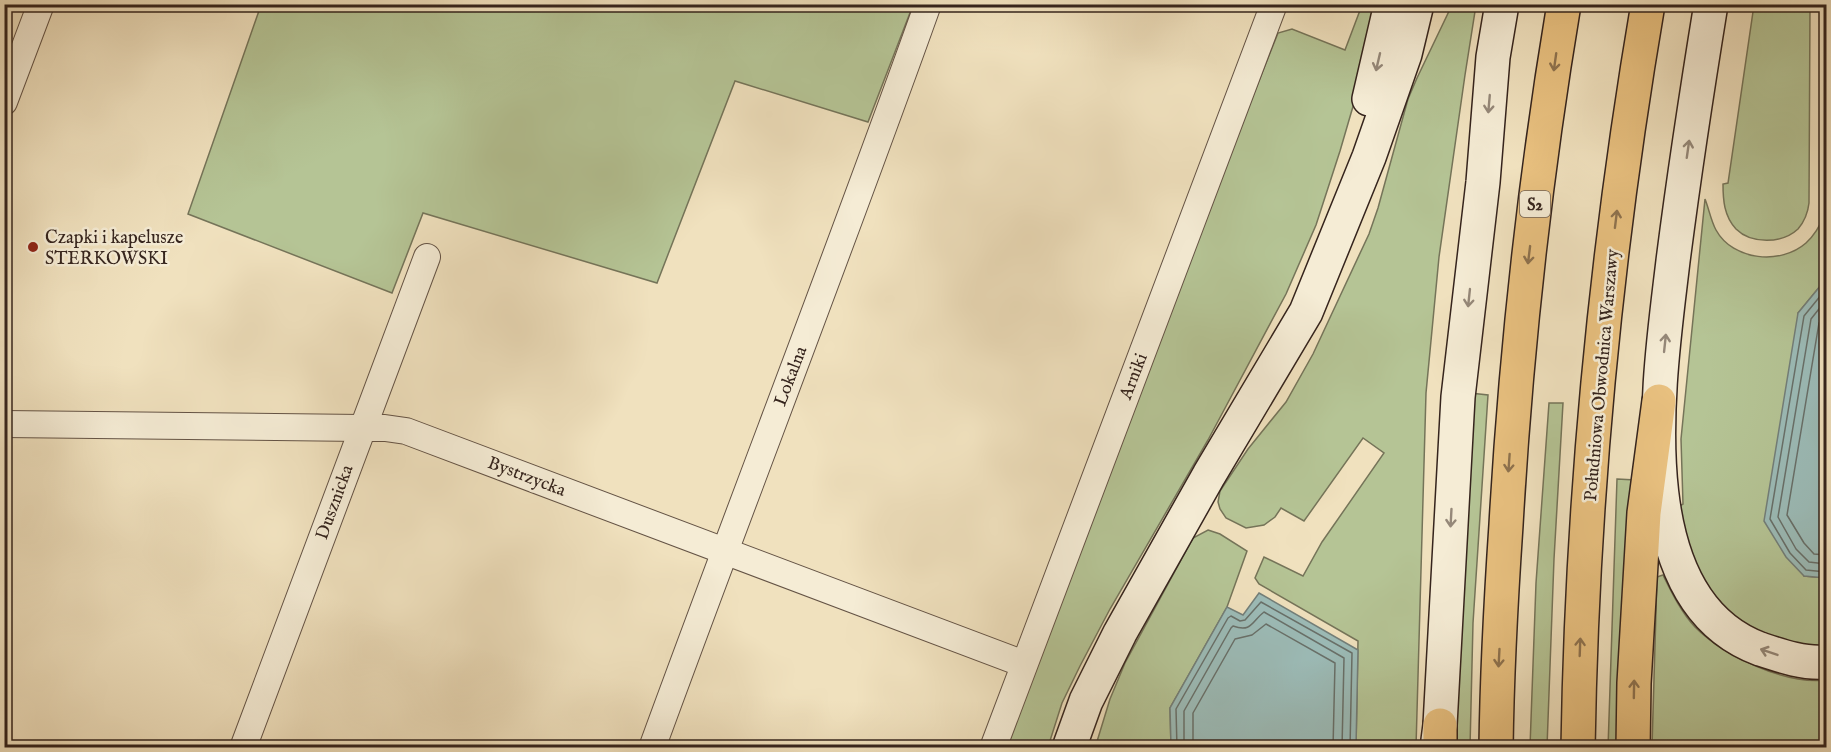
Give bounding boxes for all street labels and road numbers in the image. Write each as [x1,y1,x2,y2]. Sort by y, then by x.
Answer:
road number: S2 [1520,191,1550,217]
street label: Południowa Obwodnica Warszawy [1580,248,1625,502]
street label: Lokalna [769,343,813,410]
street label: Arniki [1115,350,1154,404]
street label: Bystrzycka [484,452,569,503]
street label: Dusznicka [311,462,360,543]

